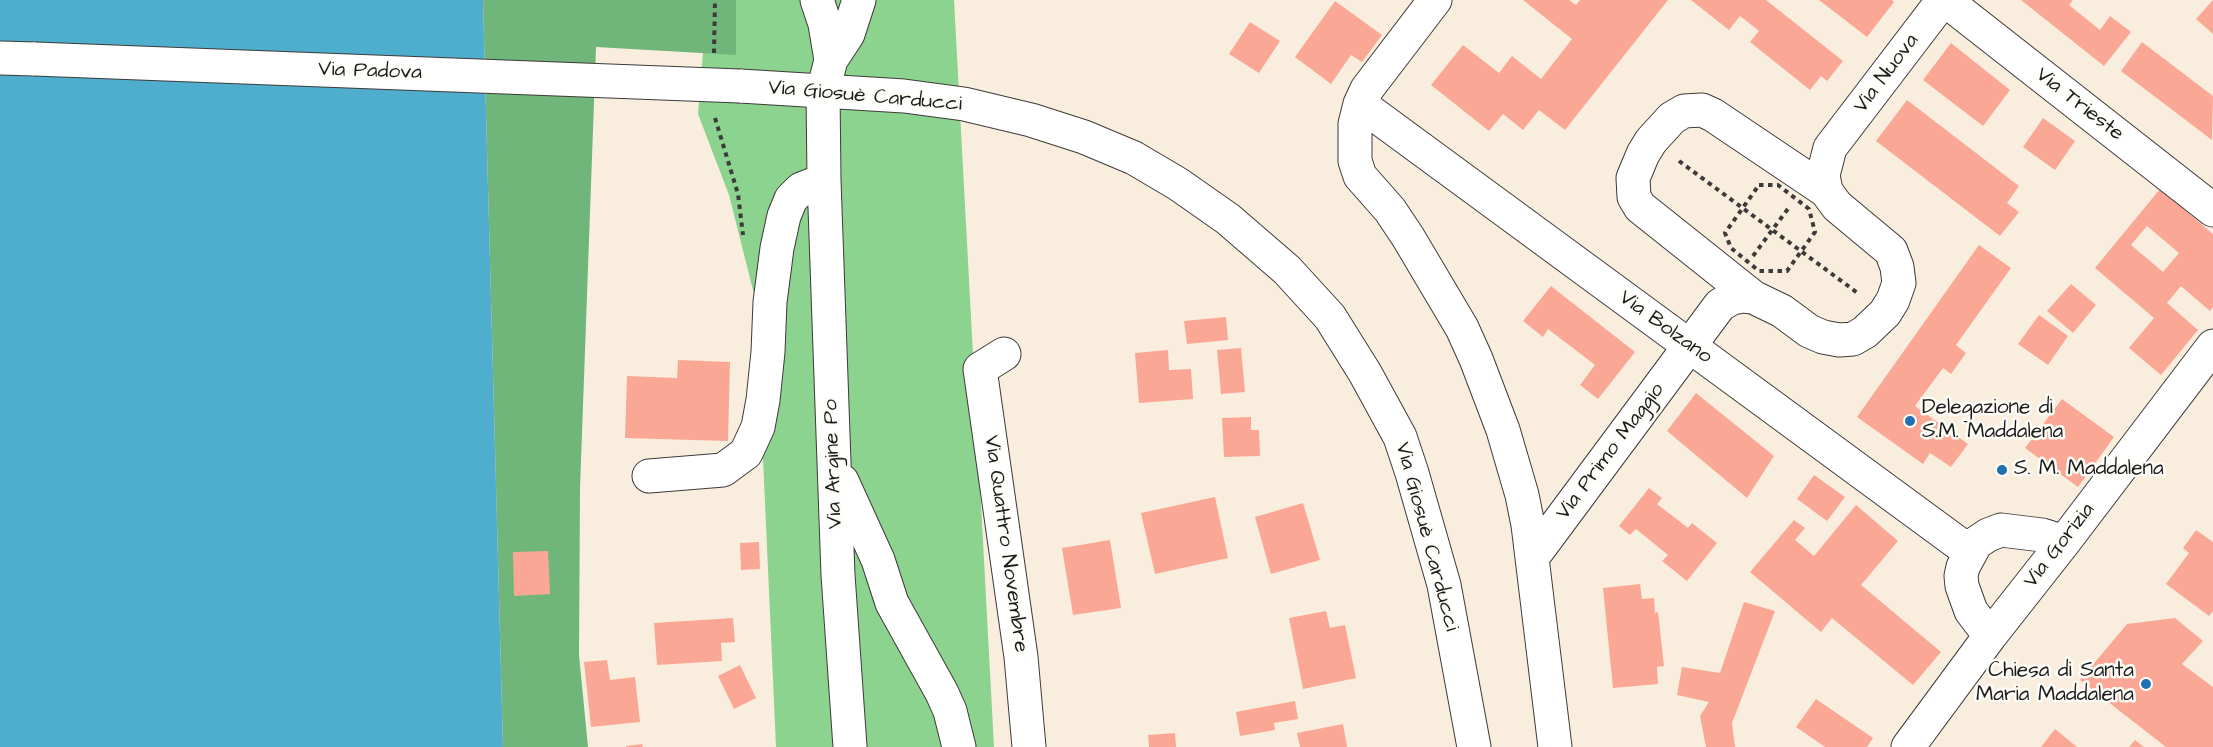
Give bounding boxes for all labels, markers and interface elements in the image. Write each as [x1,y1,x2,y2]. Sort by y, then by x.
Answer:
street label: Via Nuova [1849,29,1925,119]
street label: Via Padova [318,58,422,86]
street label: Via Trieste [2030,63,2128,147]
street label: Via Giosuè Carducci [767,76,963,118]
street label: Via Bolzano [1614,286,1716,370]
street label: Via Primo Maggio [1551,379,1671,525]
place label: Delegazione di S.M. Maddalena [1922,396,2063,446]
street label: Via Argine Po [819,399,849,529]
marker: Delegazione di S.M. Maddalena [1903,414,1917,428]
street label: Via Quattro Novembre [977,434,1033,654]
street label: Via Giosuè Carducci [1389,440,1463,634]
place label: S. M. Maddalena [2014,457,2164,483]
marker: S. M. Maddalena [1995,463,2009,477]
street label: Via Gorizia [2019,499,2101,593]
place label: Chiesa di Santa Maria Maddalena [1976,659,2134,709]
marker: Chiesa di Santa Maria Maddalena [2139,677,2153,691]

